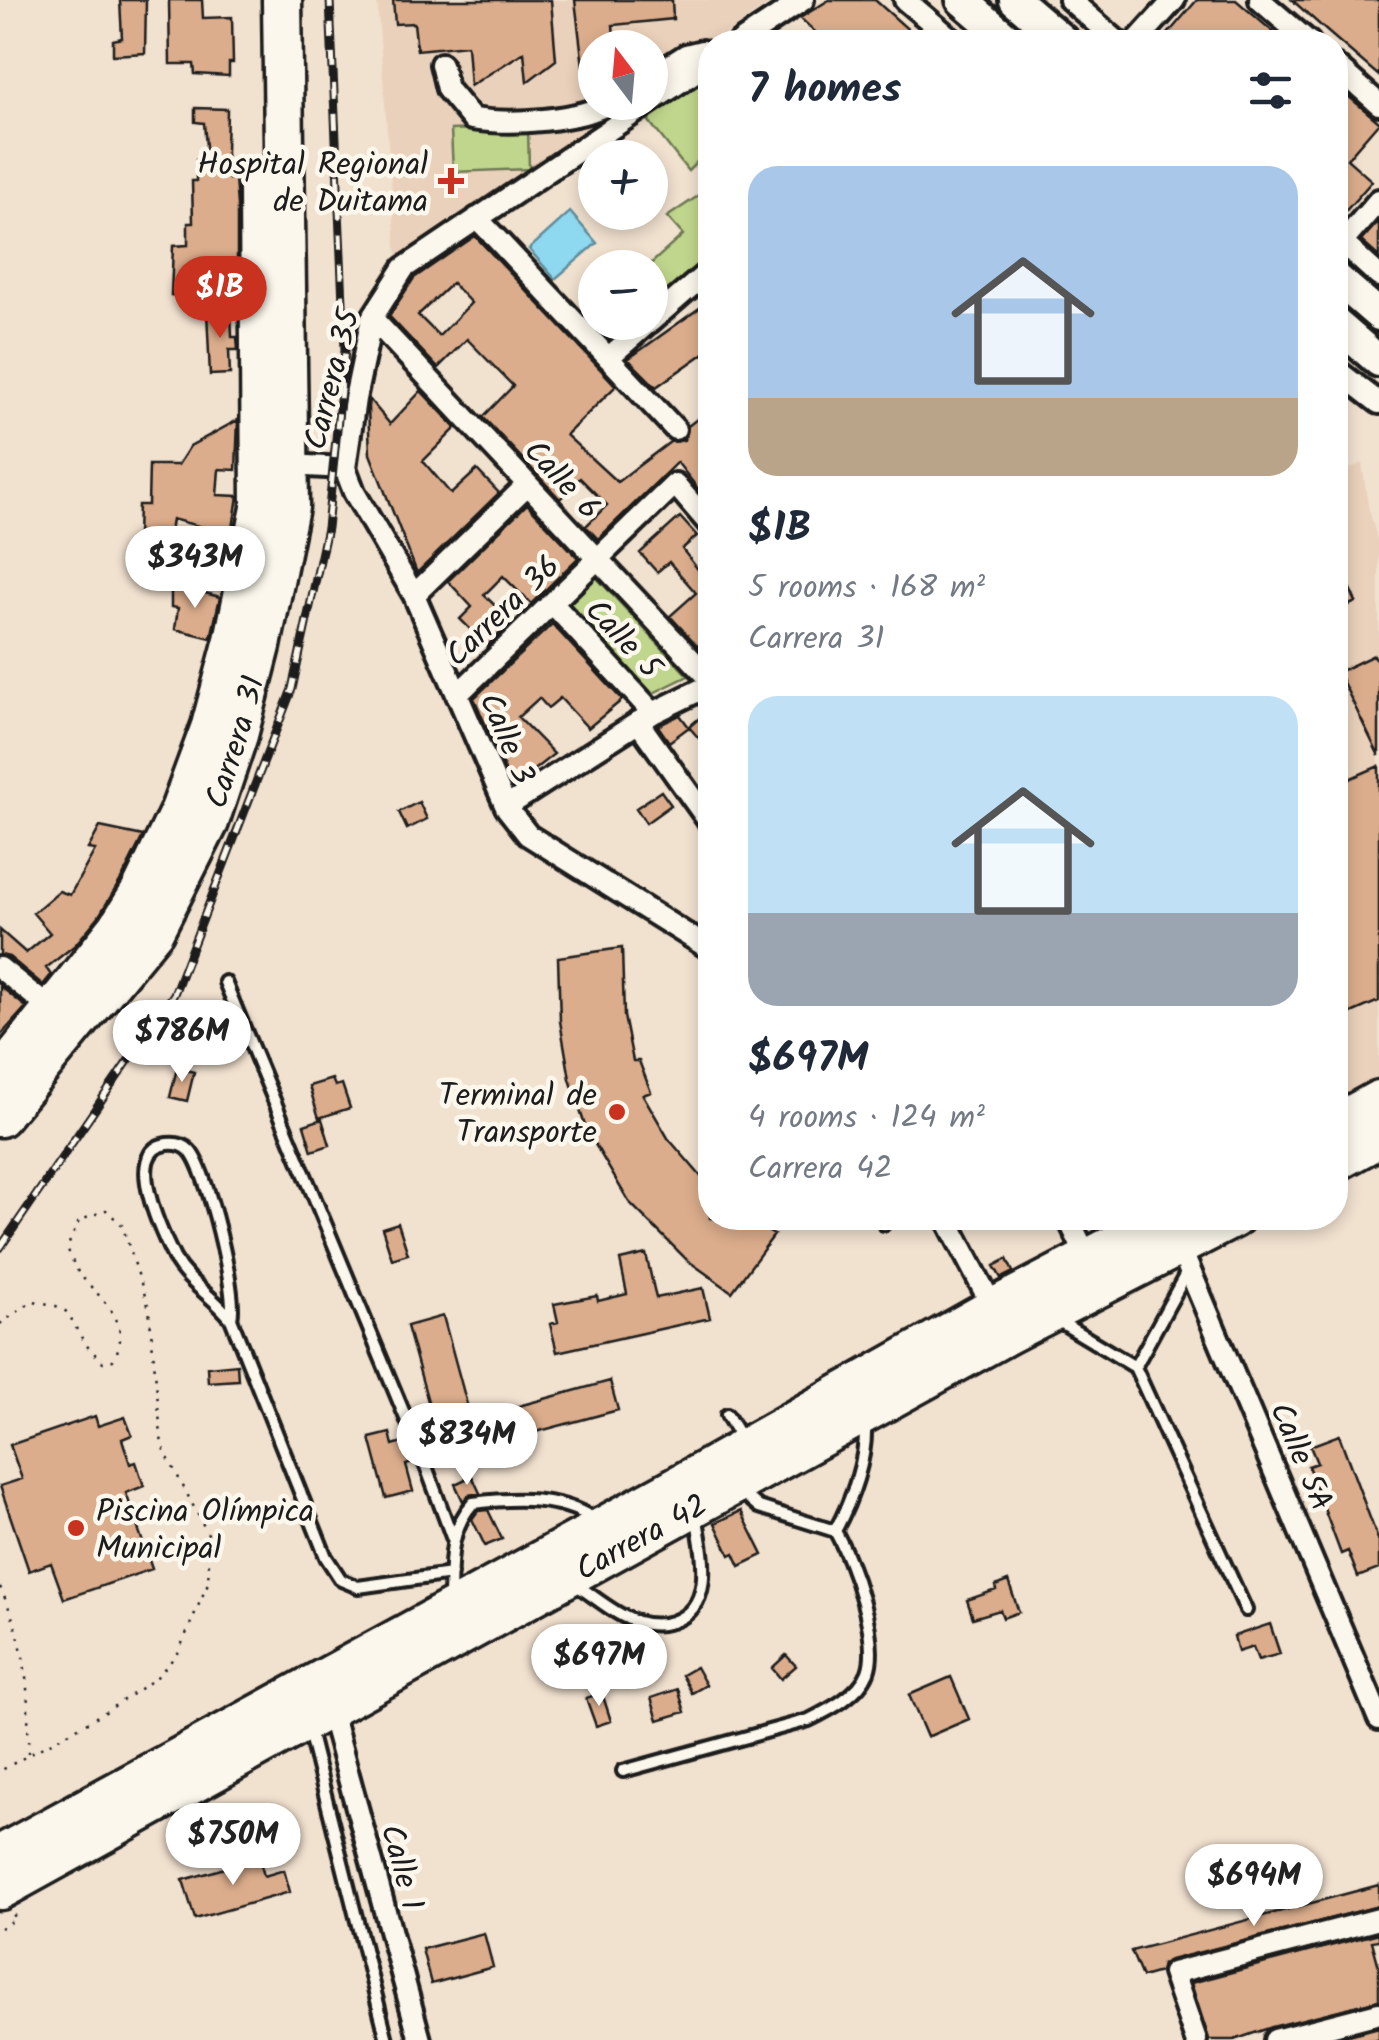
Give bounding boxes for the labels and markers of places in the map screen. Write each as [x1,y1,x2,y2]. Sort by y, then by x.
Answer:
place label: Hospital Regional de Duitama [197,140,428,228]
marker: Hospital Regional de Duitama [438,168,464,194]
pin: $1B [172,256,268,341]
pin: $343M [125,526,265,611]
pin: $786M [112,1000,252,1085]
place label: Terminal de Transporte [439,1071,597,1159]
marker: Terminal de Transporte [606,1101,628,1123]
pin: $834M [397,1403,537,1488]
place label: Piscina Olímpica Municipal [96,1487,314,1575]
marker: Piscina Olímpica Municipal [65,1517,87,1539]
pin: $697M [529,1624,669,1709]
pin: $750M [163,1803,303,1888]
pin: $694M [1184,1844,1324,1929]

